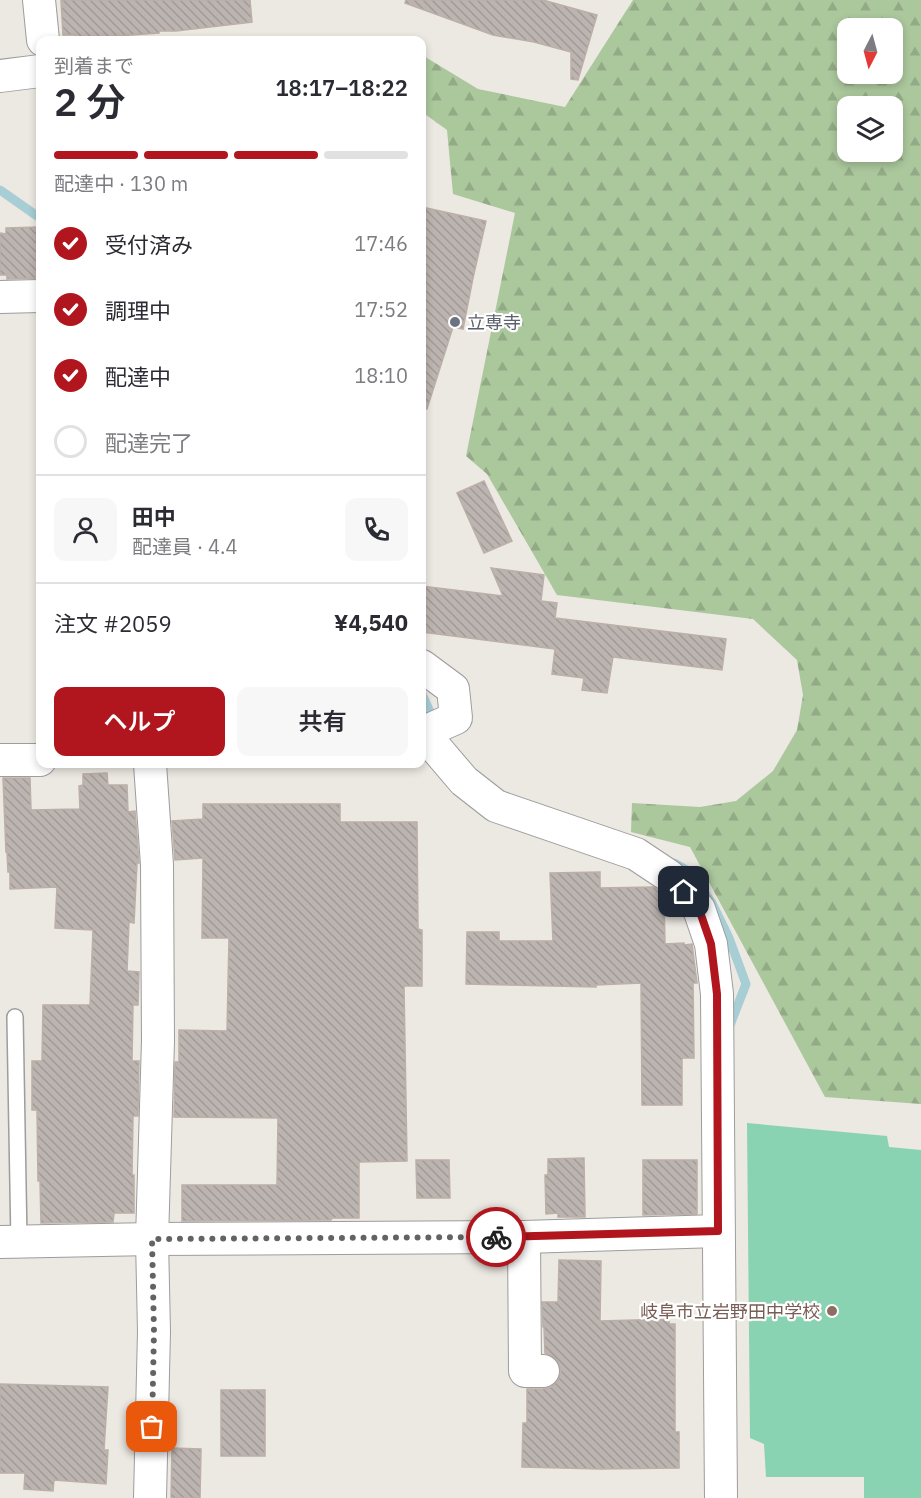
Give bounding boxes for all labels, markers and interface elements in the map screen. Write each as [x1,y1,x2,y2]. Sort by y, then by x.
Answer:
north arrow [837,18,903,84]
map controls [837,18,903,162]
text: 到着まで [54,52,134,79]
text: 18:17–18:22 [275,73,408,102]
text: 2 分 [54,76,126,127]
button: layers [837,96,903,162]
text: 配達中 · 130 m [54,170,188,197]
icon: check [54,227,87,260]
text: 受付済み [105,230,193,259]
text: 17:46 [354,230,408,257]
icon: check [54,293,87,326]
text: 調理中 [105,296,171,325]
text: 17:52 [354,296,408,323]
place label: 立専寺 [467,311,521,334]
marker: 立専寺 [448,315,462,329]
icon: check [54,359,87,392]
text: 配達中 [105,362,171,391]
text: 18:10 [354,362,408,389]
text: 配達完了 [105,428,193,457]
button: person [54,498,117,561]
button: phone [345,498,408,561]
text: 田中 [132,502,176,531]
text: 配達員 · 4.4 [132,533,237,560]
text: ¥4,540 [334,608,408,637]
text: 注文 #2059 [54,609,172,638]
button: ヘルプ [54,687,225,756]
button: 共有 [237,687,408,756]
pin [658,866,709,917]
icon: home [667,875,700,908]
courier [466,1207,526,1267]
icon: bike [480,1221,513,1254]
place label: 岐阜市立岩野田中学校 [640,1300,820,1323]
marker: 岐阜市立岩野田中学校 [825,1304,839,1318]
pin [126,1401,177,1452]
icon: bag [135,1410,168,1443]

